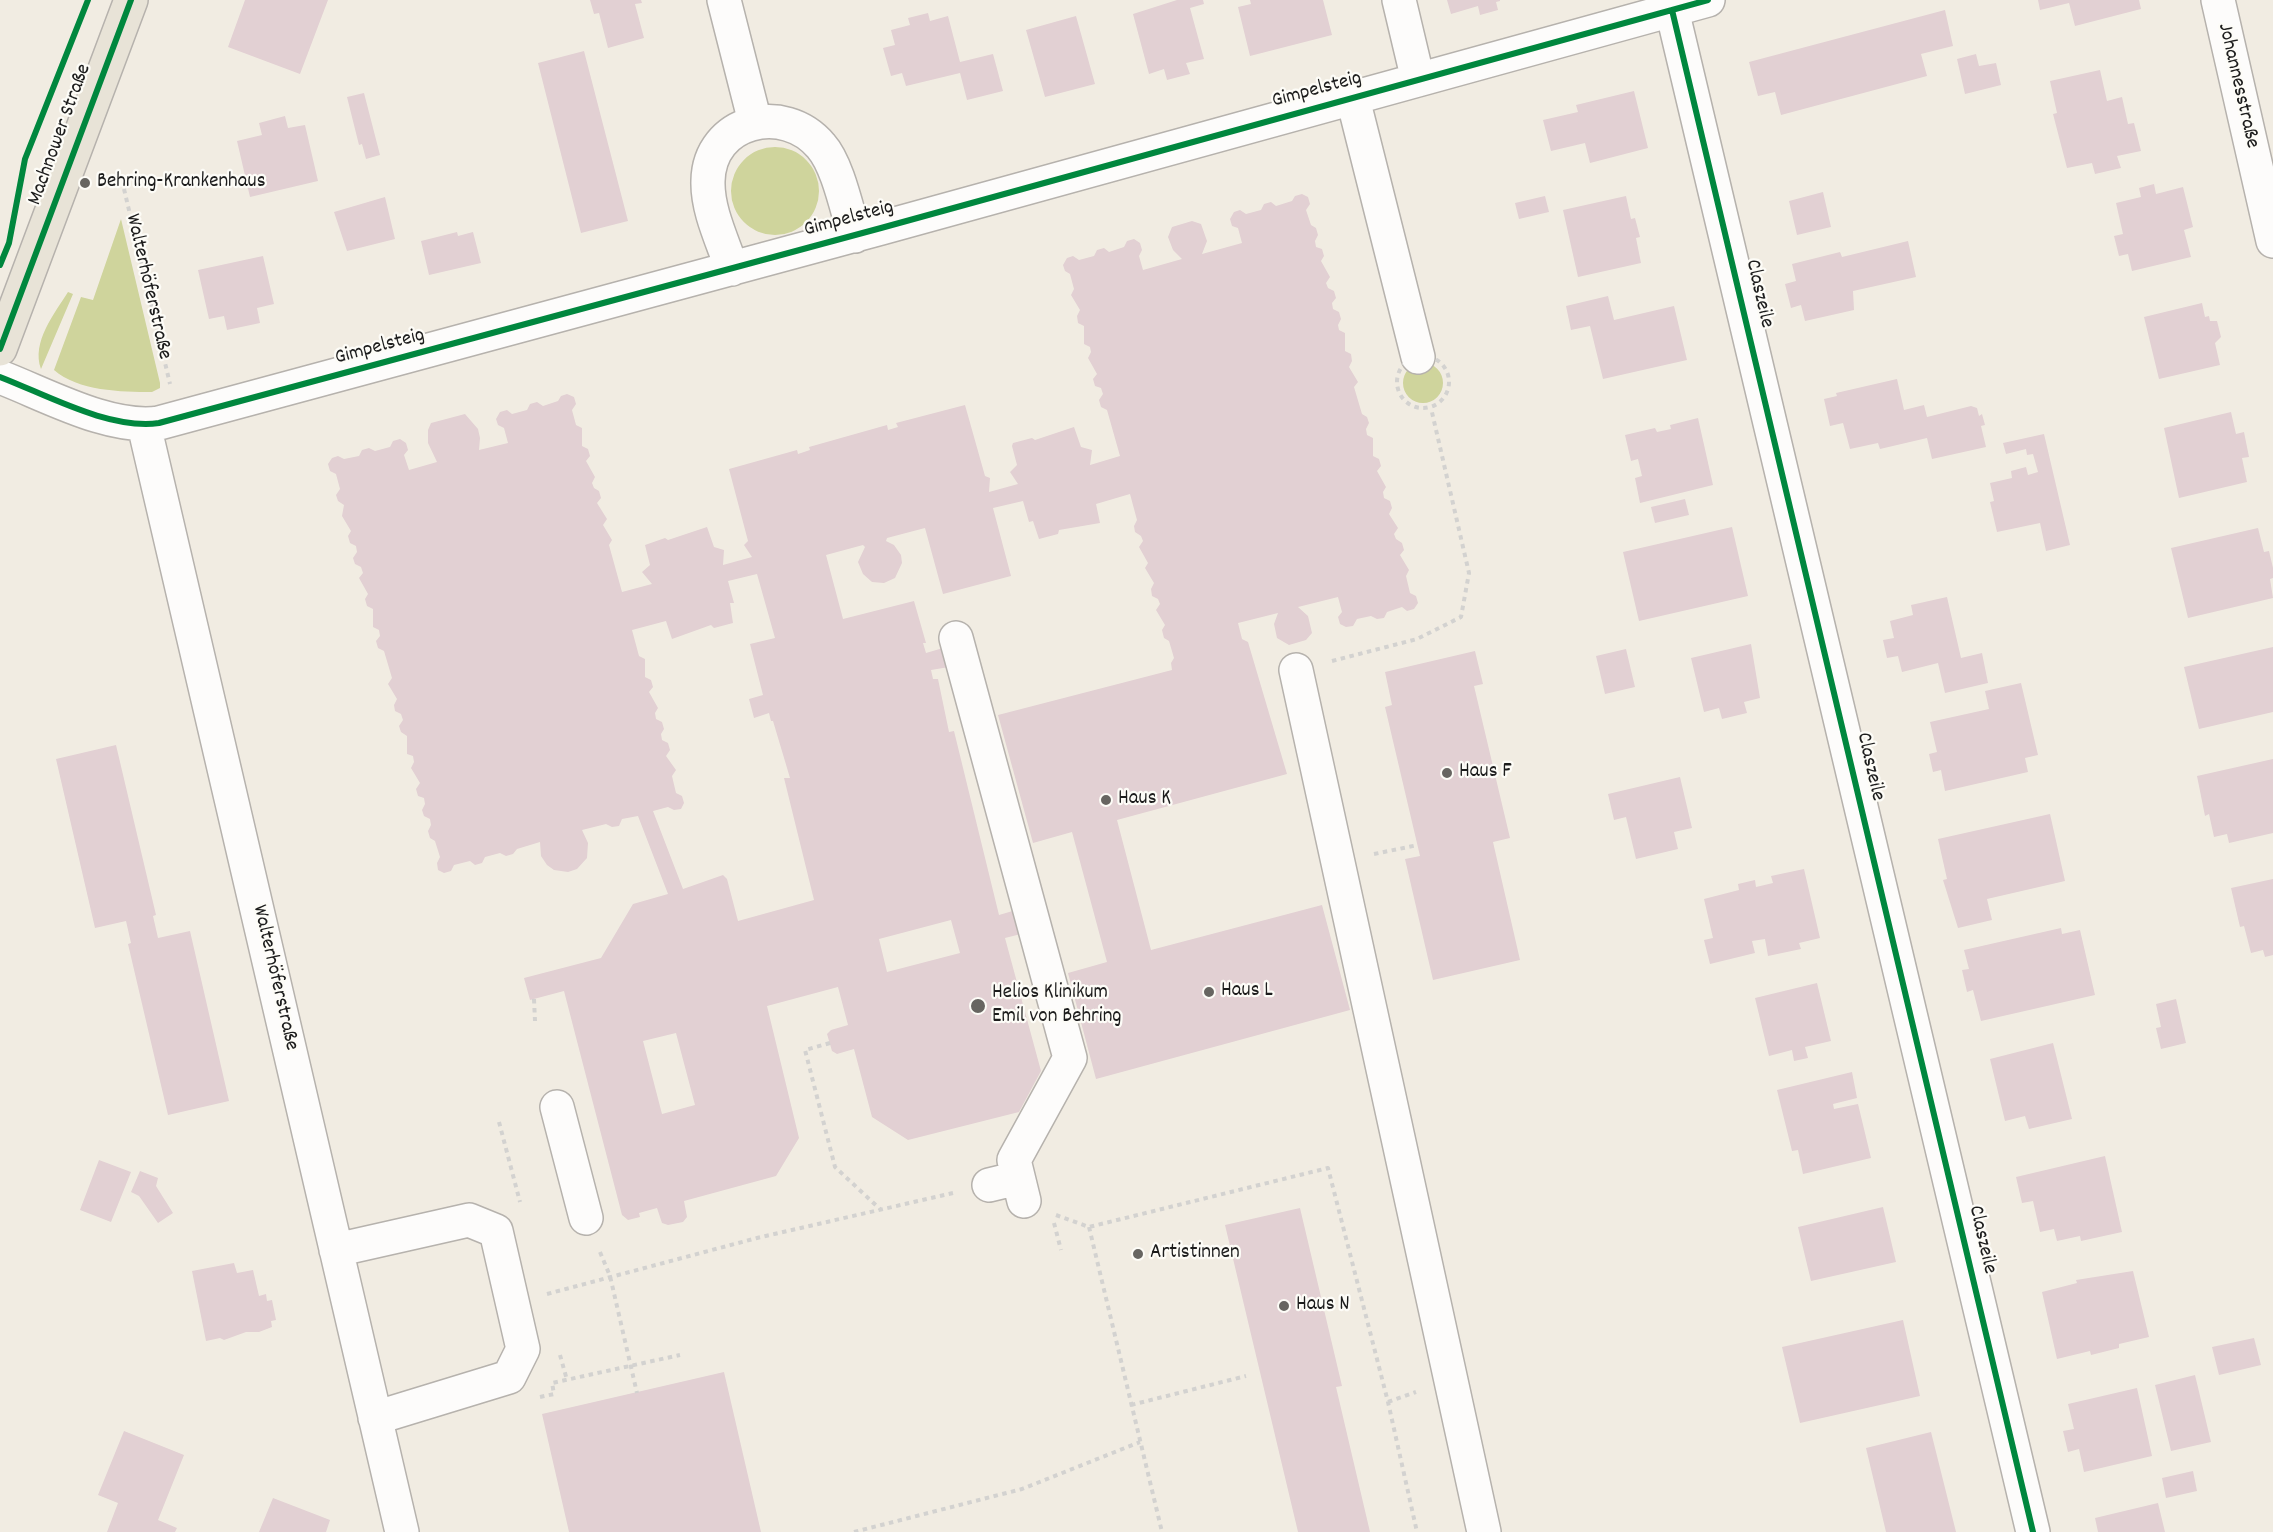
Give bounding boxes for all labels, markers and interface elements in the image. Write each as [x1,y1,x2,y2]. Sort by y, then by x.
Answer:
street label: Johannesstraße [2210,21,2264,151]
street label: Machnower Straße [24,61,98,209]
street label: Gimpelsteig [1269,67,1365,115]
place label: Behring-Krankenhaus [97,170,265,196]
marker: Behring-Krankenhaus [78,176,92,190]
street label: Gimpelsteig [801,196,897,244]
street label: Walterhöferstraße [118,212,176,362]
street label: Claszeile [1738,257,1778,331]
street label: Gimpelsteig [332,324,428,372]
street label: Claszeile [1849,730,1889,804]
place label: Haus F [1459,760,1512,786]
marker: Haus F [1440,766,1454,780]
place label: Haus K [1118,787,1171,813]
marker: Haus K [1099,793,1113,807]
street label: Walterhöferstraße [245,903,303,1053]
place label: Haus L [1221,979,1273,1005]
place label: Helios Klinikum Emil von Behring [992,981,1122,1031]
marker: Haus L [1202,985,1216,999]
marker: Helios Klinikum Emil von Behring [969,997,987,1015]
street label: Claszeile [1961,1203,2001,1277]
place label: Artistinnen [1150,1241,1240,1267]
marker: Artistinnen [1131,1247,1145,1261]
place label: Haus N [1296,1293,1350,1319]
marker: Haus N [1277,1299,1291,1313]

